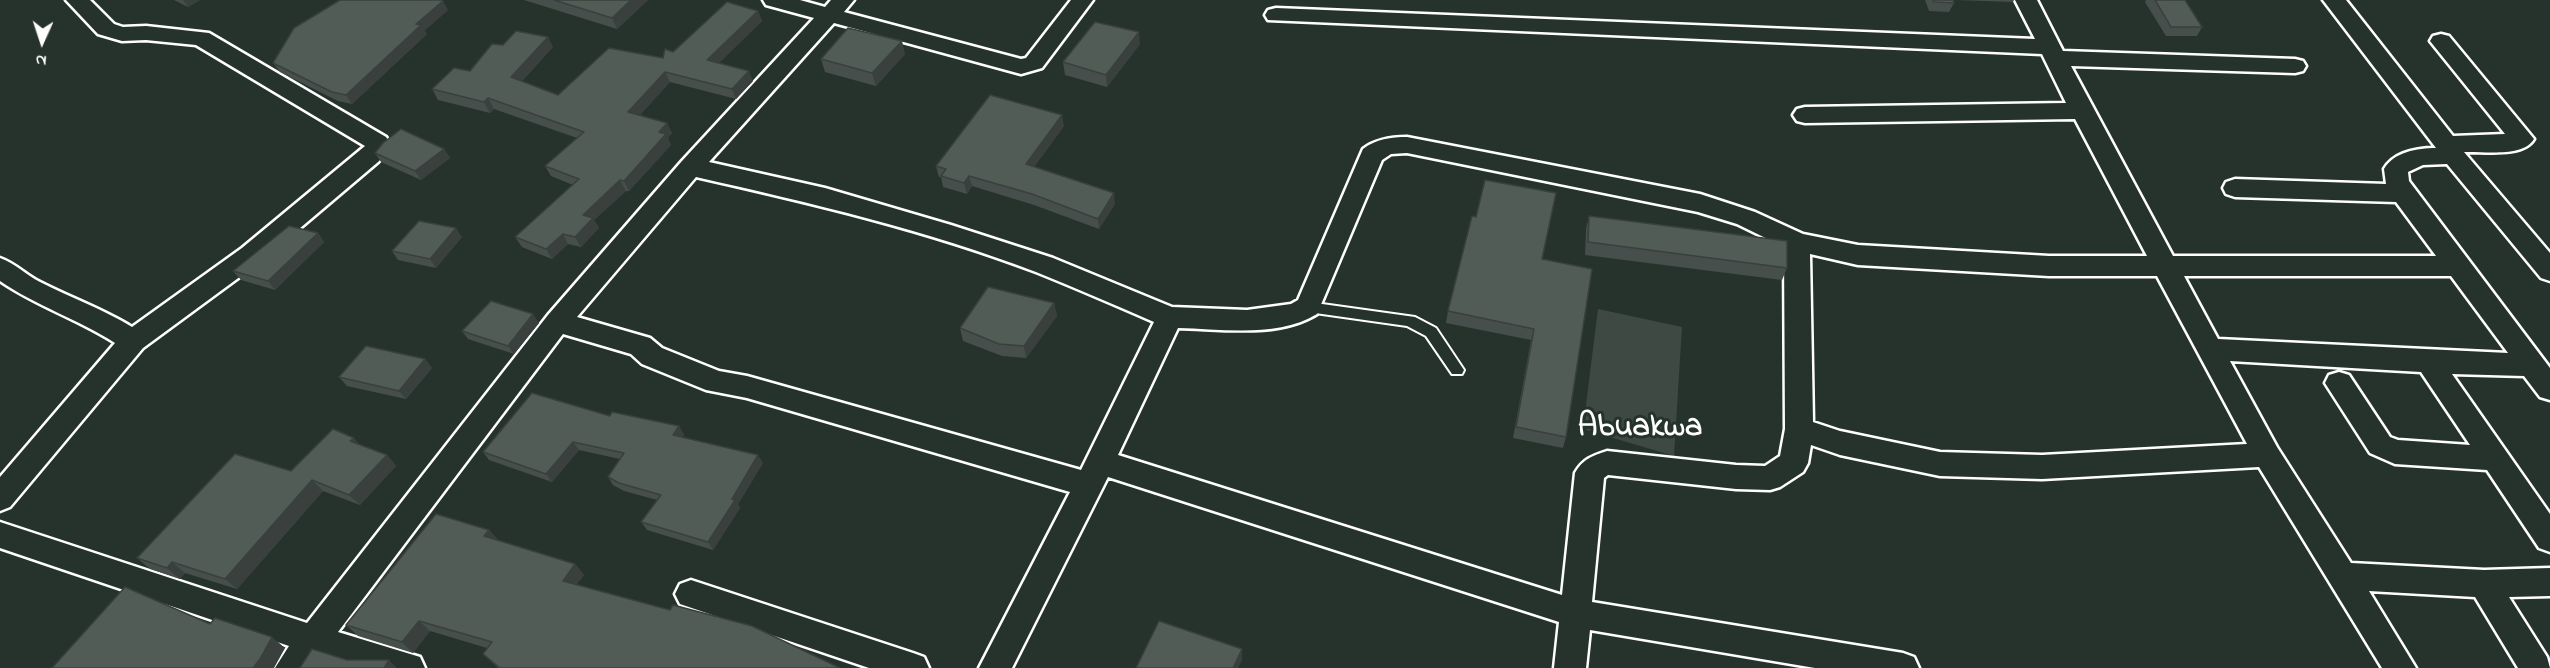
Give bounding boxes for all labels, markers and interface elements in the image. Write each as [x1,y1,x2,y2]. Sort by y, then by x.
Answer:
north arrow [12,12,72,72]
text: N [35,48,47,72]
district label: Abuakwa [1578,411,1702,449]

